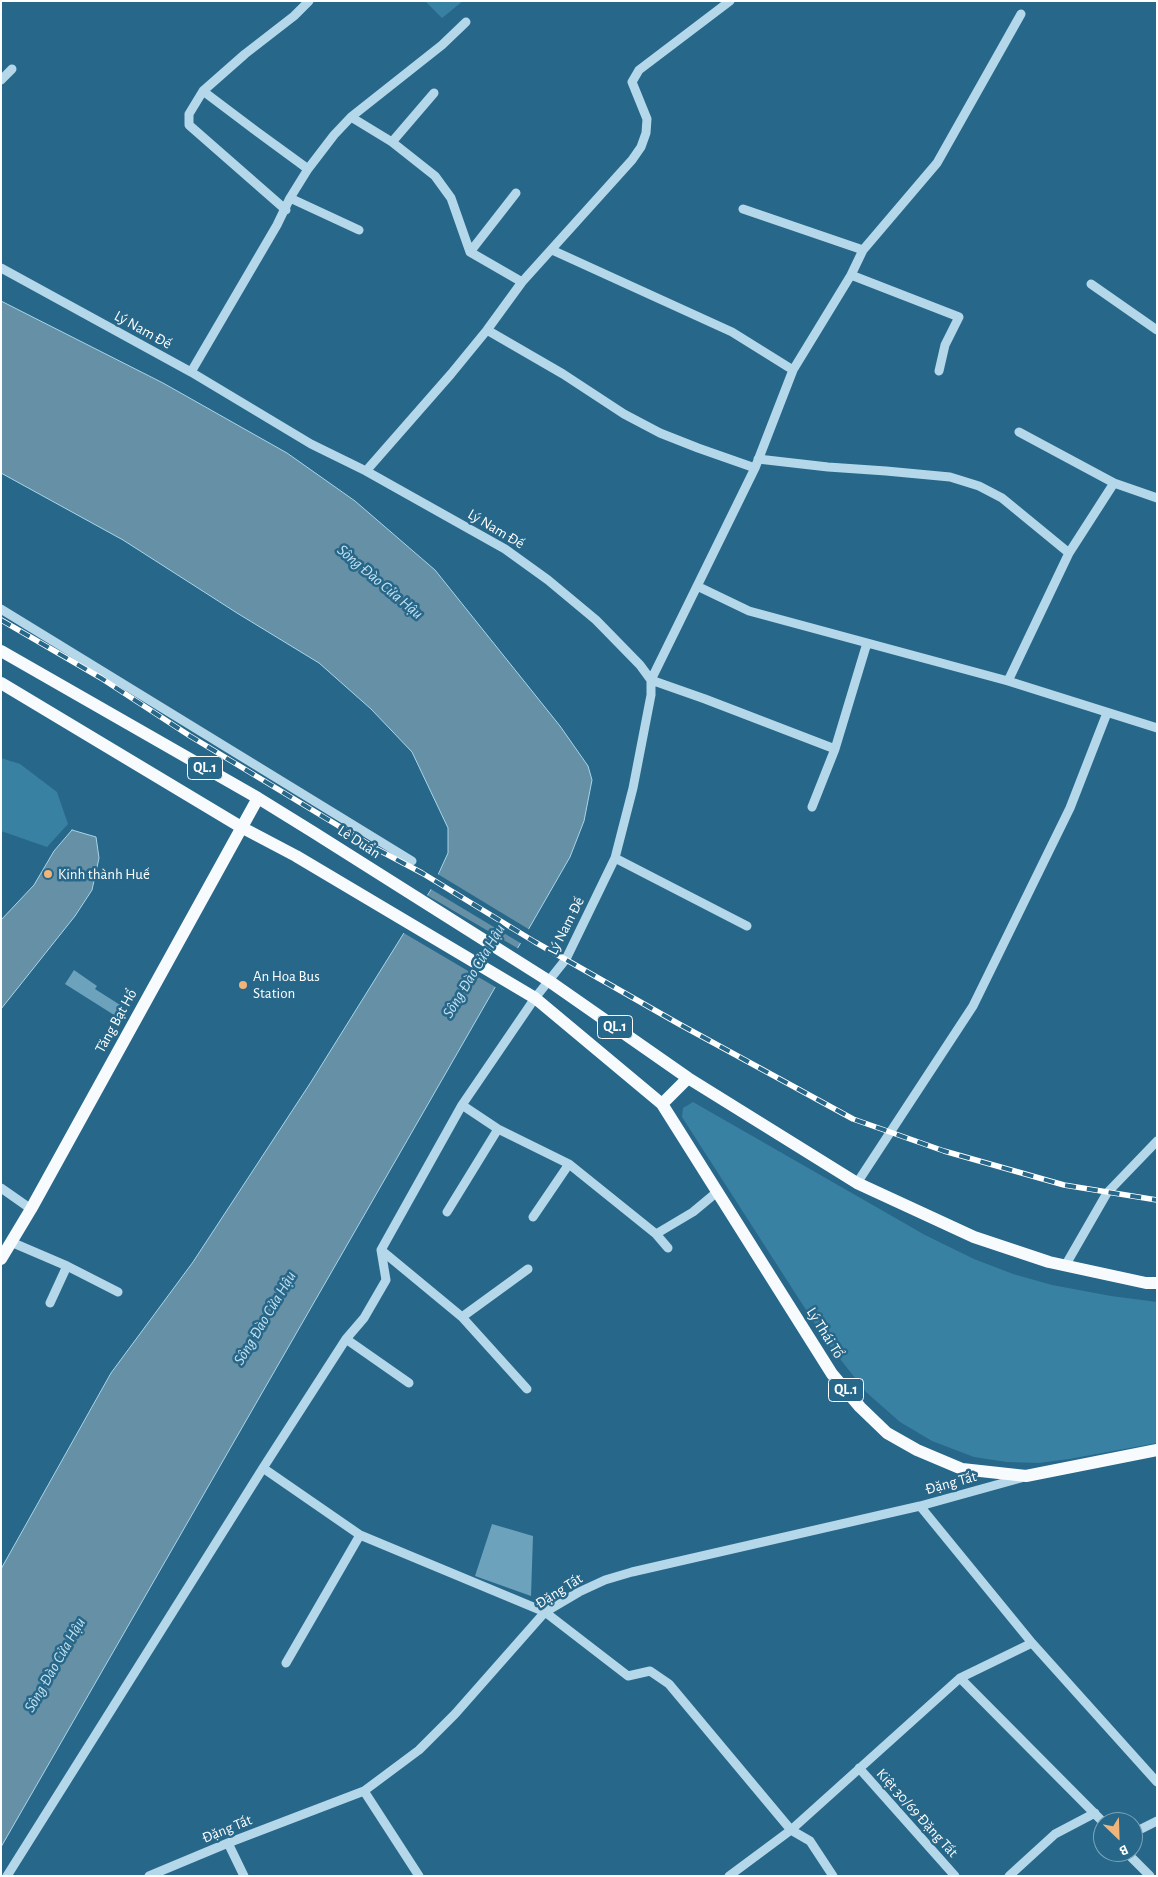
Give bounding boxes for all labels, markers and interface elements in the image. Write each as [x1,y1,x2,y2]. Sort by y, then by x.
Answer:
street label: Lý Nam Đế [111,307,175,353]
street label: Lý Nam Đế [464,505,528,553]
water label: Sông Đào Cửa Hậu [333,541,427,623]
road number: QL.1 [188,756,222,780]
street label: Lê Duẩn [334,822,384,862]
place label: Kinh thành Huế [58,865,150,883]
marker: Kinh thành Huế [42,868,54,880]
street label: Lý Nam Đế [544,894,588,958]
water label: Sông Đào Cửa Hậu [438,921,510,1021]
place label: An Hoa Bus Station [253,967,320,1002]
marker: An Hoa Bus Station [237,979,249,991]
street label: Tăng Bạt Hổ [91,986,141,1056]
road number: QL.1 [598,1016,632,1038]
water label: Sông Đào Cửa Hậu [229,1268,301,1368]
street label: Lý Thái Tổ [802,1304,848,1362]
road number: QL.1 [828,1378,864,1402]
street label: Đặng Tất [923,1468,979,1498]
street label: Đặng Tất [532,1569,586,1613]
water label: Sông Đào Cửa Hậu [20,1614,90,1716]
street label: Kiệt 30/69 Đặng Tất [872,1765,962,1861]
street label: Đặng Tất [199,1811,255,1847]
north arrow [1093,1812,1143,1862]
text: B [1117,1842,1130,1858]

